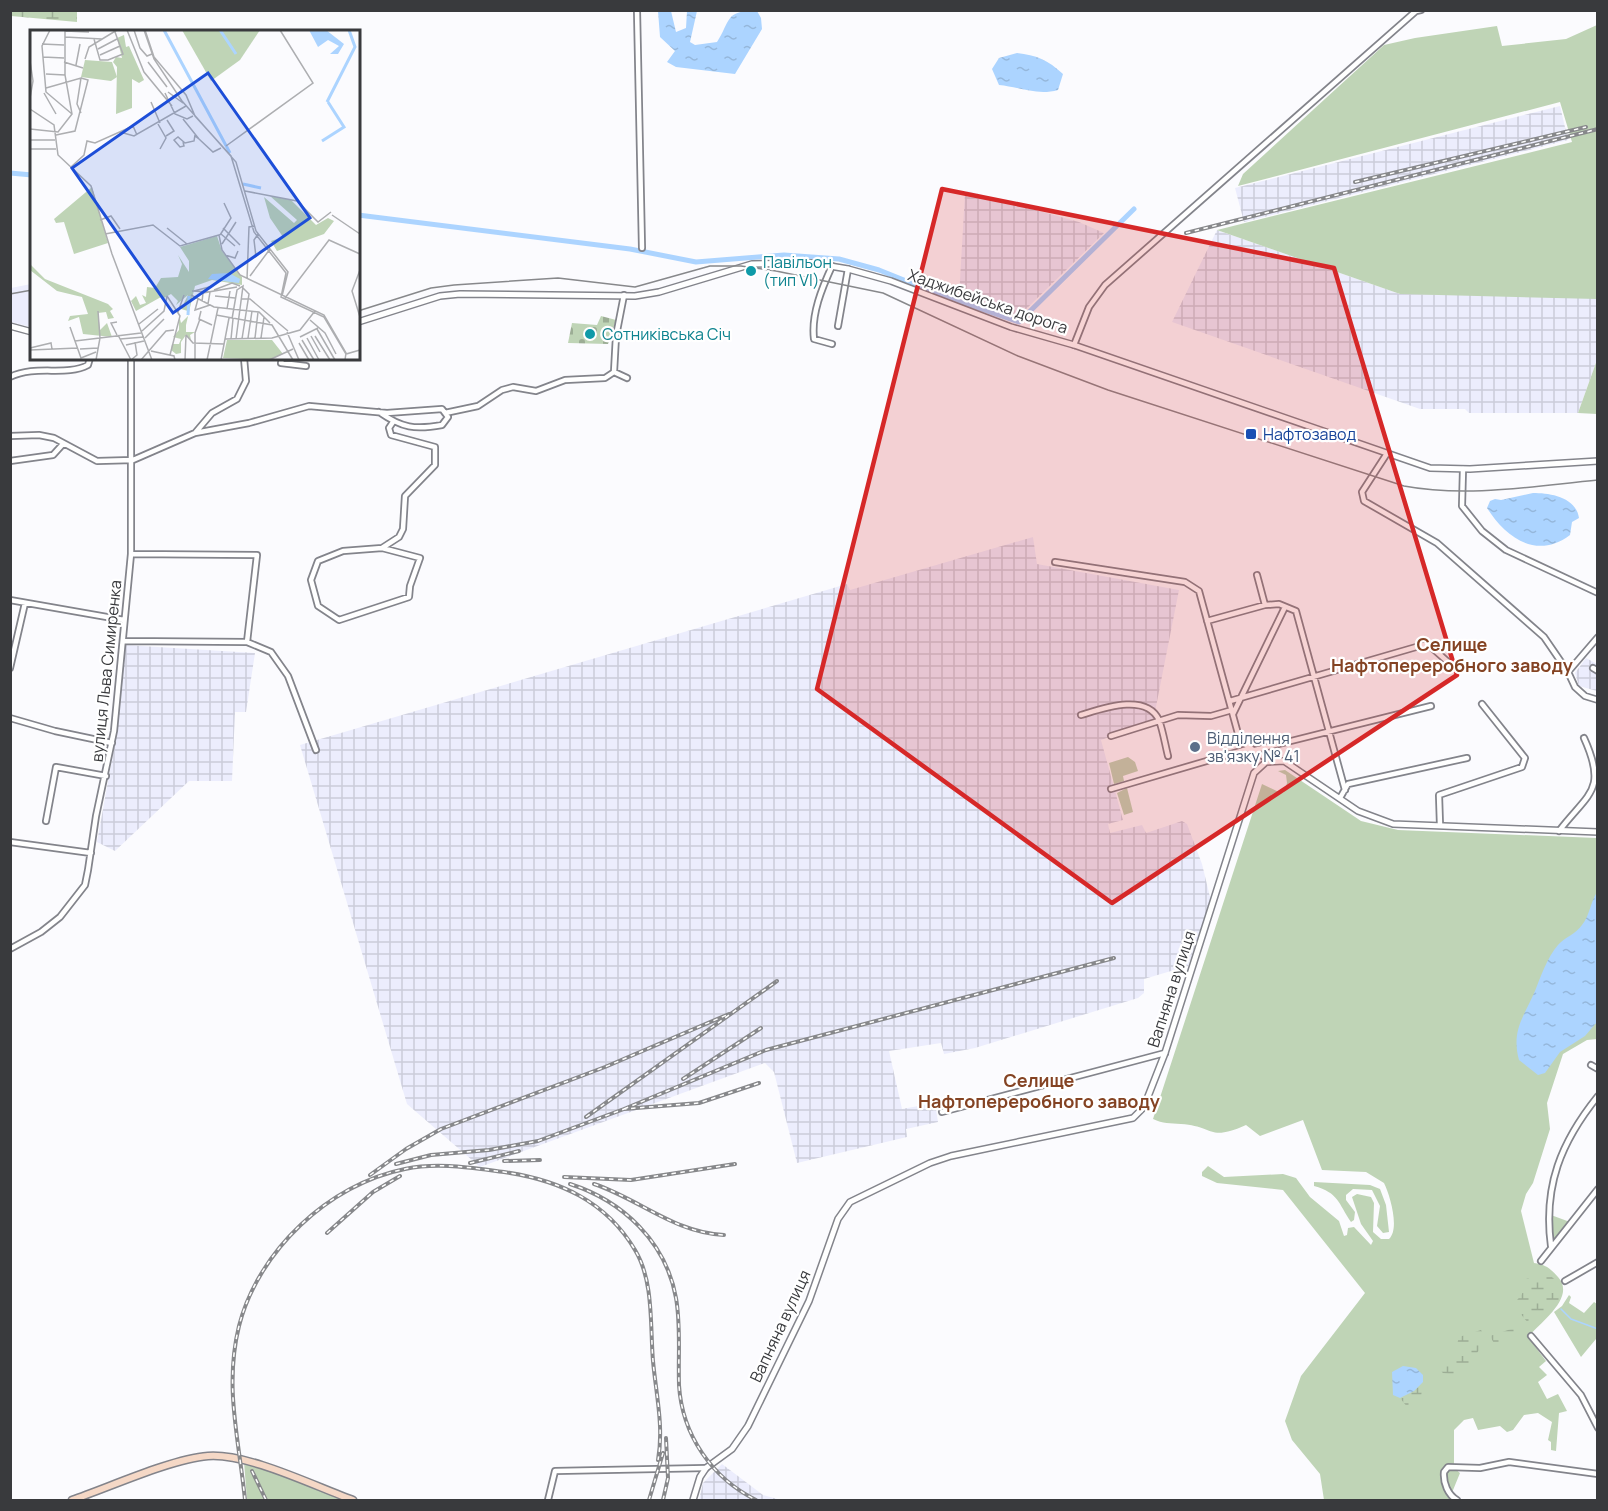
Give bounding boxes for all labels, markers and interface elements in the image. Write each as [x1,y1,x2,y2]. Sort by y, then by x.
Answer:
inset map [30,30,360,360]
place label: Павільон (тип VI) [763,251,832,291]
street label: Хаджибейська дорога [905,263,1071,339]
marker: Павільон (тип VI) [744,264,758,278]
place label: Сотниківська Січ [602,323,731,345]
marker: Сотниківська Січ [583,327,597,341]
place label: Нафтозавод [1263,423,1356,445]
marker: Нафтозавод [1244,427,1258,441]
street label: вулиця Льва Симиренка [86,579,126,763]
district label: Селище Нафтопереробного заводу [1331,632,1573,677]
place label: Відділення зв'язку № 41 [1207,727,1300,767]
marker: Відділення зв'язку № 41 [1188,740,1202,754]
street label: Вапняна вулиця [1142,928,1200,1050]
district label: Селище Нафтопереробного заводу [918,1068,1160,1113]
street label: Вапняна вулиця [744,1266,816,1386]

